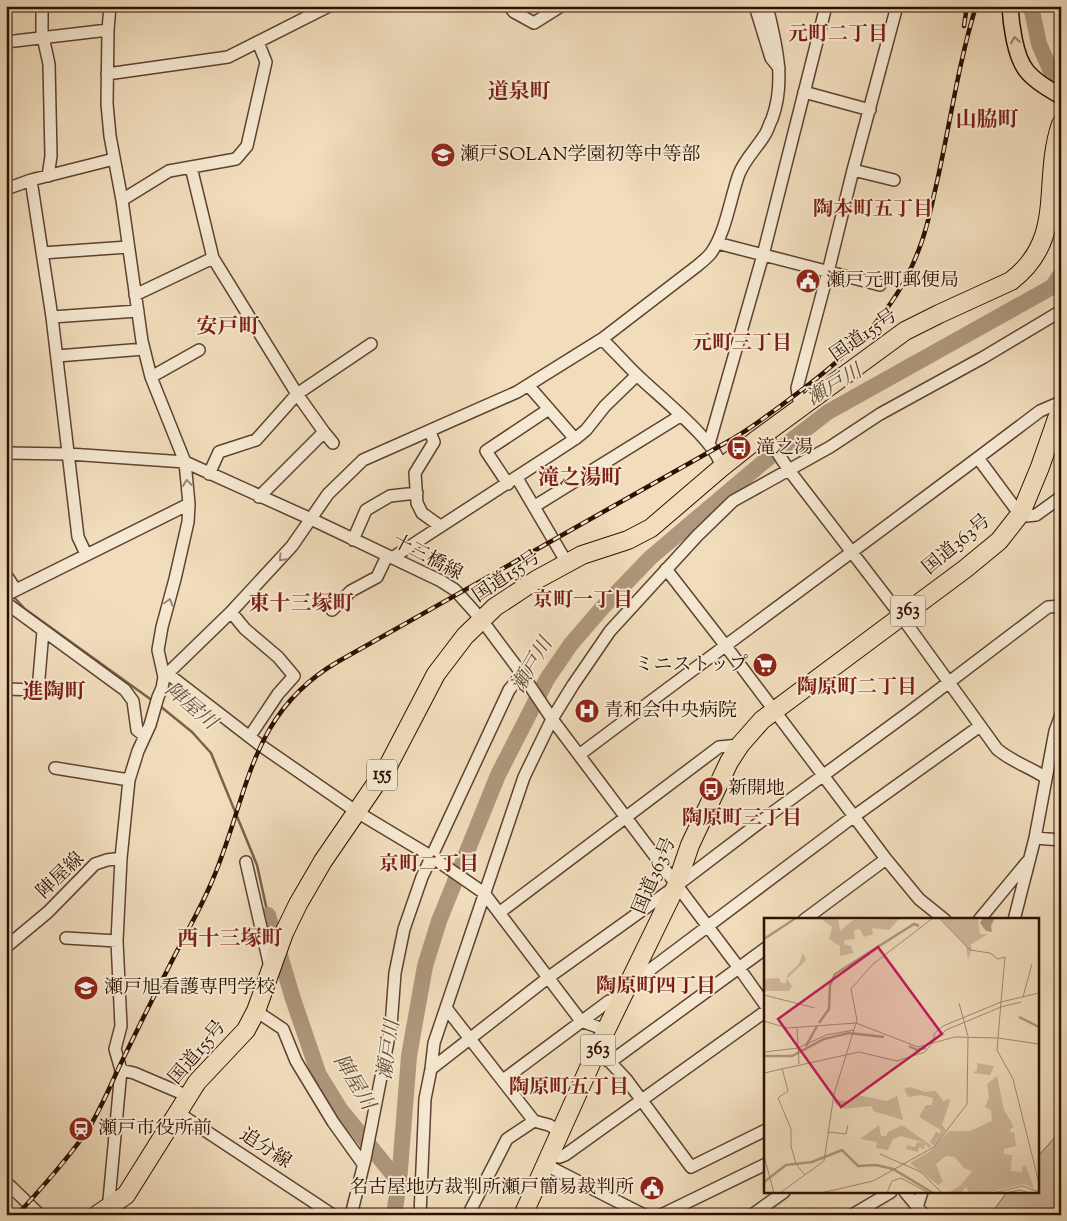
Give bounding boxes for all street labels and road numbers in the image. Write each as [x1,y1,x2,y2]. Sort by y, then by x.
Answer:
street label: 国道155号 [825,303,903,369]
street label: 国道363号 [917,508,997,582]
street label: 十三橋線 [387,528,467,588]
street label: 国道155号 [468,544,546,610]
road number: 363 [890,596,926,626]
road number: 155 [367,760,397,790]
street label: 国道363号 [627,833,683,919]
street label: 陣屋線 [31,846,91,906]
street label: 国道155号 [163,1015,233,1091]
road number: 363 [580,1034,616,1066]
street label: 追分線 [234,1122,296,1176]

